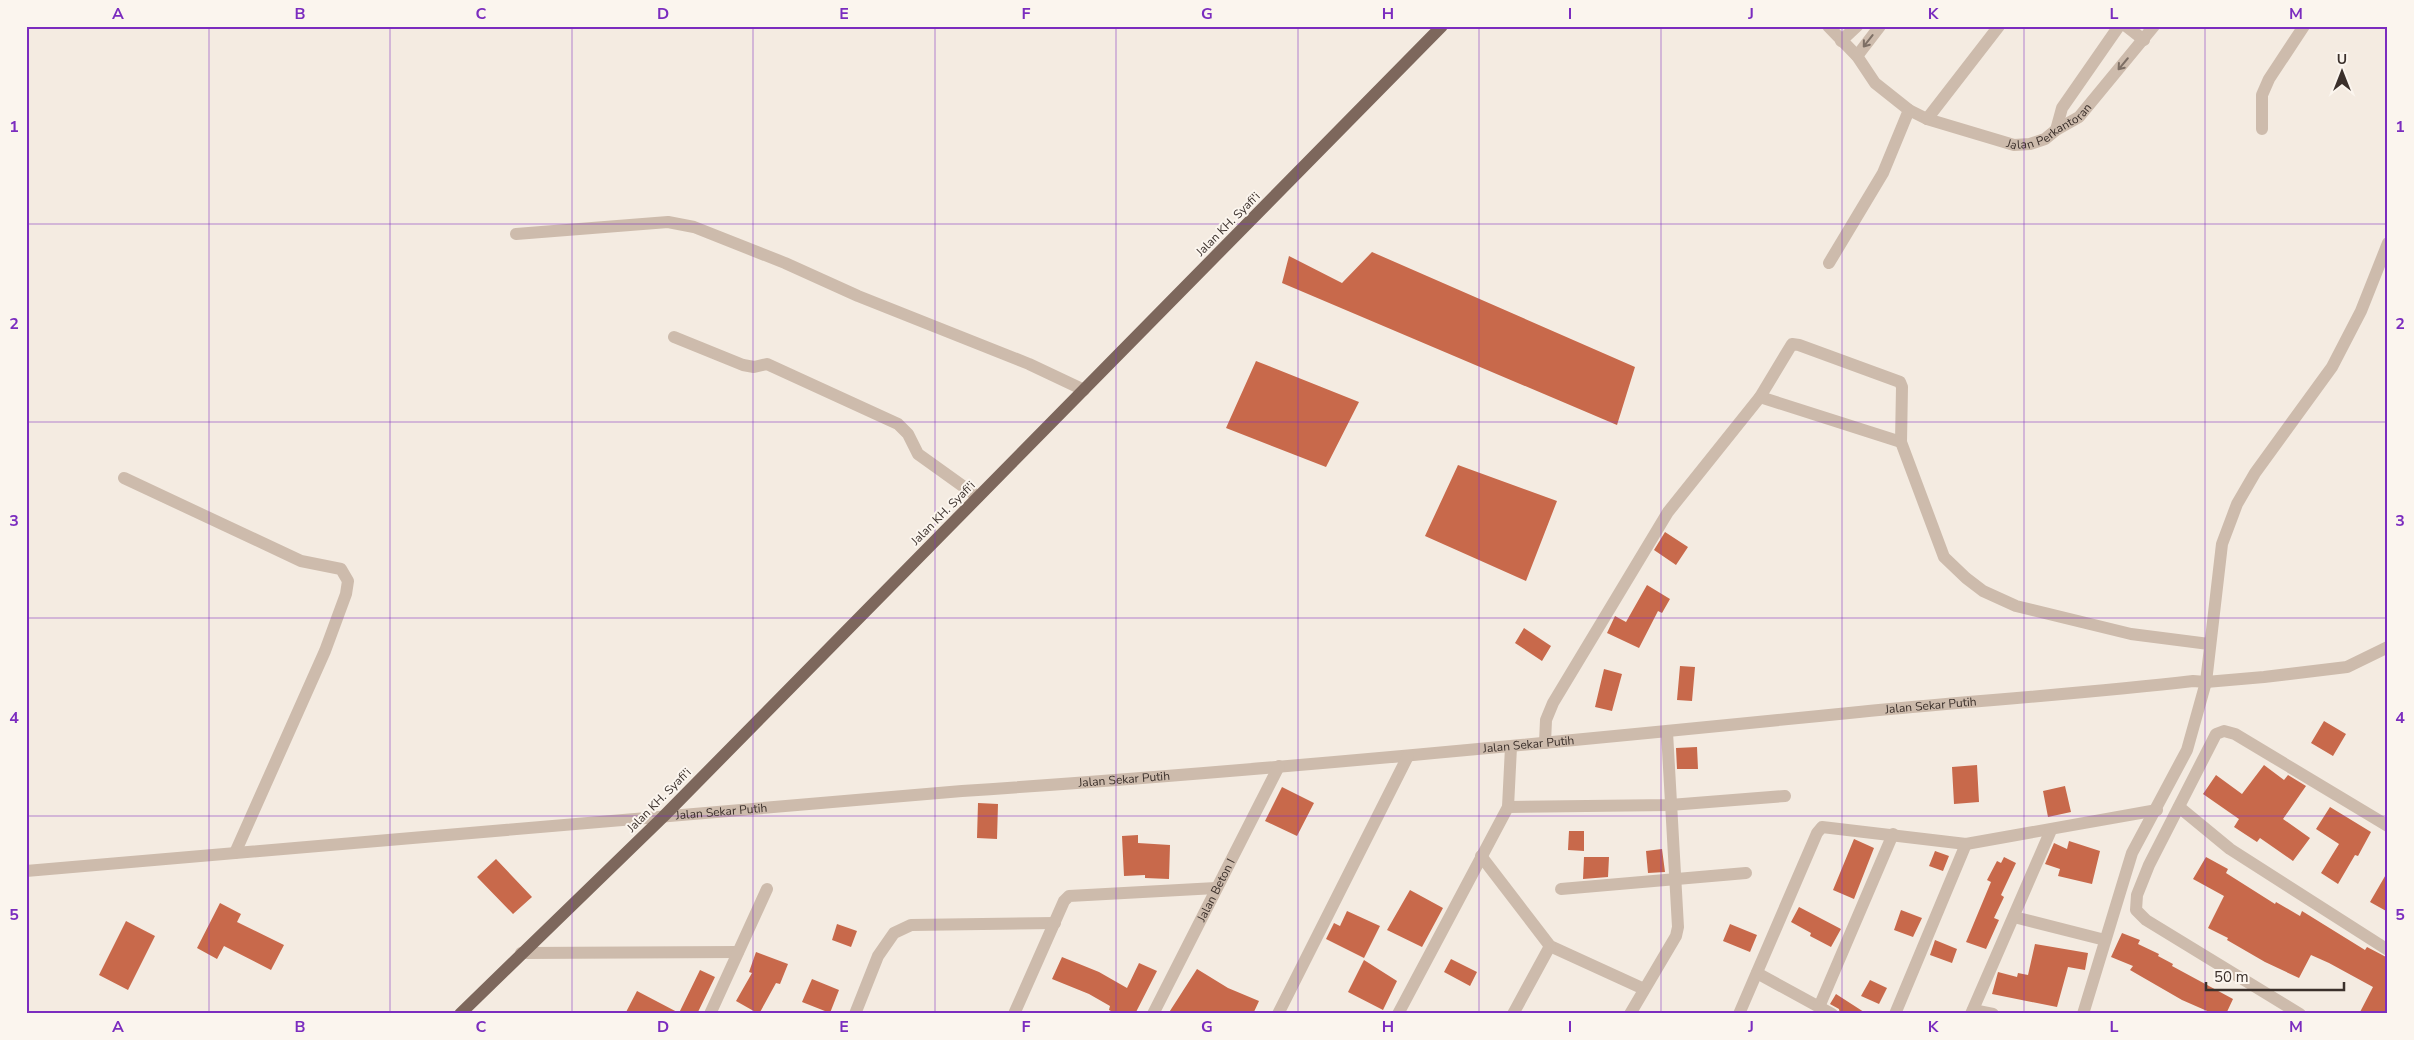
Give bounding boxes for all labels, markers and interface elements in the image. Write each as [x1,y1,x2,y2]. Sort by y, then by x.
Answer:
text: A [112,3,124,25]
text: B [294,3,306,25]
text: C [476,3,487,25]
text: D [657,3,669,25]
text: E [839,3,849,25]
text: F [1022,3,1031,25]
text: G [1201,3,1213,25]
text: H [1382,3,1394,25]
text: I [1568,3,1572,25]
text: J [1747,3,1754,25]
text: K [1928,3,1940,25]
text: L [2110,3,2119,25]
text: M [2289,3,2303,25]
one-way arrow [1863,34,1873,48]
north arrow [2316,48,2366,98]
text: U [2337,50,2347,69]
one-way arrow [2118,57,2129,70]
street label: Jalan Perkantoran [2004,100,2095,154]
text: 1 [9,116,19,138]
text: 1 [2395,116,2405,138]
street label: Jalan KH. Syafi'i [1192,189,1263,260]
text: 2 [9,313,19,335]
text: 2 [2395,313,2405,335]
street label: Jalan KH. Syafi'i [907,478,978,549]
text: 3 [9,510,19,532]
text: 3 [2395,510,2405,532]
street label: Jalan Sekar Putih [1883,693,1977,718]
text: 4 [9,707,19,729]
text: 4 [2395,707,2405,729]
street label: Jalan Sekar Putih [1481,732,1575,757]
street label: Jalan KH. Syafi'i [623,765,694,836]
street label: Jalan Sekar Putih [1077,768,1171,791]
street label: Jalan Sekar Putih [674,800,768,824]
street label: Jalan Beton I [1193,856,1239,925]
text: 5 [9,904,19,926]
text: 5 [2395,904,2405,926]
scale bar [2206,960,2344,992]
text: 50 m [2214,967,2249,987]
text: A [112,1016,124,1038]
text: B [294,1016,306,1038]
text: C [476,1016,487,1038]
text: D [657,1016,669,1038]
text: E [839,1016,849,1038]
text: F [1022,1016,1031,1038]
text: G [1201,1016,1213,1038]
text: H [1382,1016,1394,1038]
text: I [1568,1016,1572,1038]
text: J [1747,1016,1754,1038]
text: K [1928,1016,1940,1038]
text: L [2110,1016,2119,1038]
text: M [2289,1016,2303,1038]

